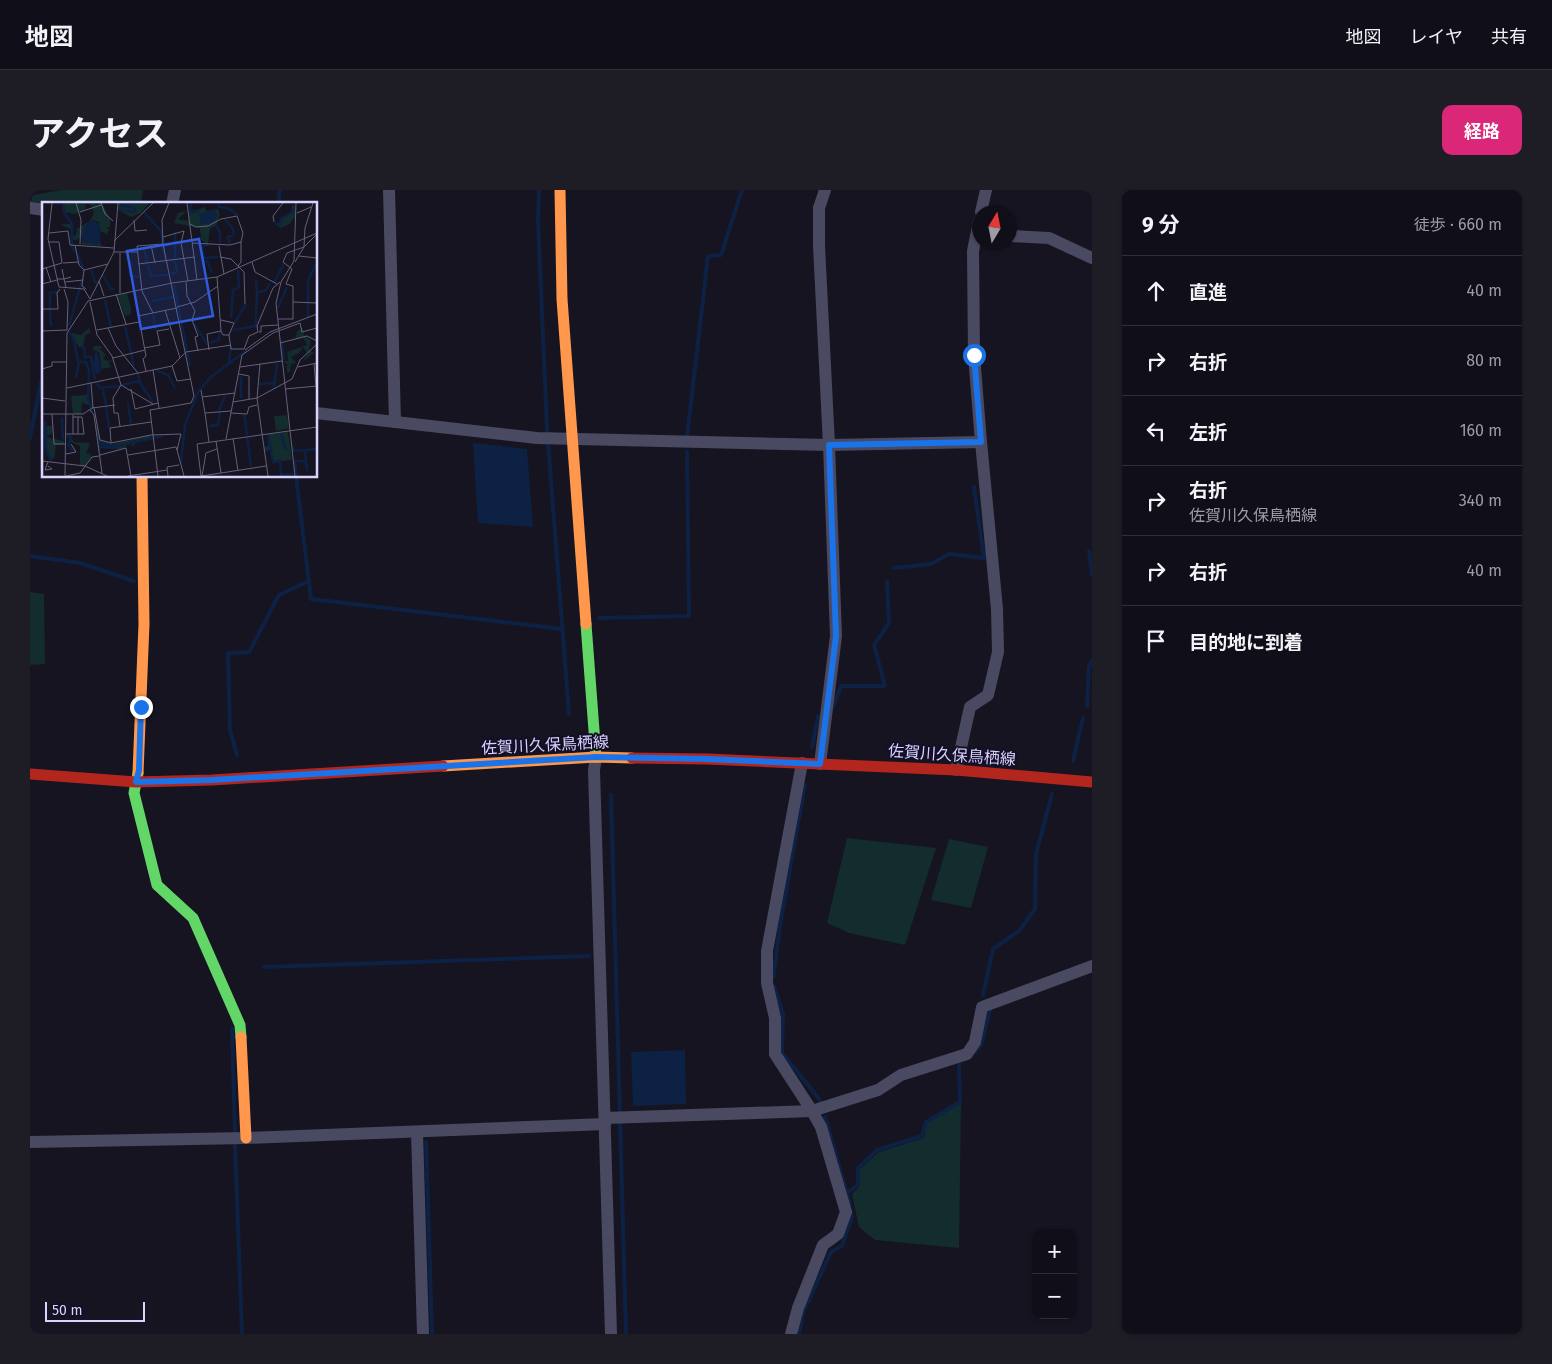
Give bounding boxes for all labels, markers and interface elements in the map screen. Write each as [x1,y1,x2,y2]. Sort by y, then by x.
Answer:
text: 地図 [25,23,73,51]
text: 地図 [1346,26,1382,48]
text: レイヤ [1410,26,1463,48]
text: 共有 [1491,26,1527,48]
button: 経路 [1442,105,1522,155]
text: アクセス [30,113,168,155]
inset map [42,202,318,478]
north arrow [972,205,1017,250]
text: 9 分 [1142,212,1180,238]
text: 徒歩 · 660 m [1414,215,1502,234]
icon: ahead [1142,277,1170,305]
text: 直進 [1189,281,1227,304]
text: 40 m [1467,281,1502,300]
route start [963,344,986,367]
icon: right [1142,347,1170,375]
text: 右折 [1189,351,1227,374]
text: 80 m [1466,351,1502,370]
icon: left [1142,417,1170,445]
text: 左折 [1189,421,1227,444]
text: 160 m [1460,421,1502,440]
text: 右折 [1189,479,1227,502]
icon: right [1142,487,1170,515]
text: 340 m [1459,491,1502,510]
text: 佐賀川久保鳥栖線 [1189,506,1317,525]
icon: right [1142,557,1170,585]
text: 右折 [1189,561,1227,584]
text: 40 m [1467,561,1502,580]
icon: arrive [1142,627,1170,655]
text: 目的地に到着 [1189,631,1303,654]
route end [130,696,153,719]
street label: 佐賀川久保鳥栖線 [481,732,609,758]
street label: 佐賀川久保鳥栖線 [887,741,1017,769]
map controls [1032,1229,1077,1319]
button: + [1032,1229,1077,1274]
button: − [1032,1274,1077,1319]
scale bar [45,1299,145,1322]
text: 50 m [52,1302,83,1319]

